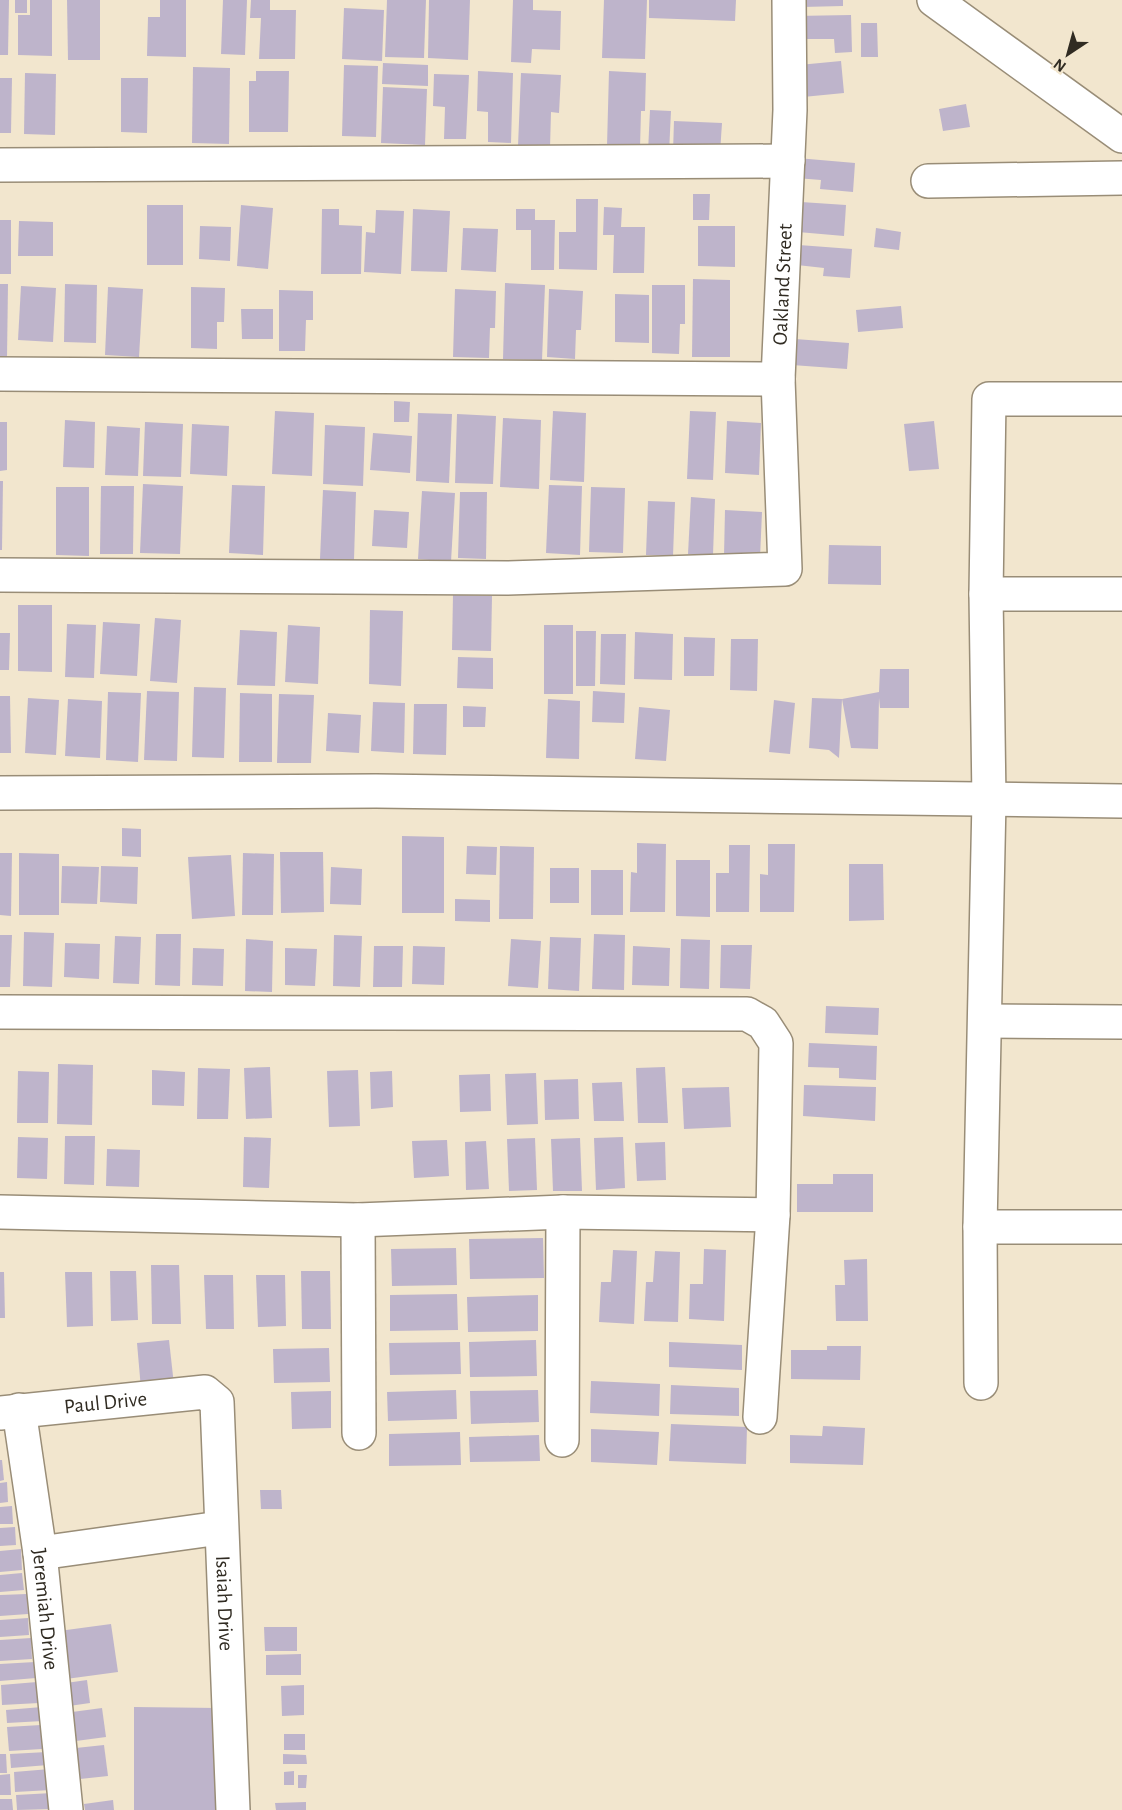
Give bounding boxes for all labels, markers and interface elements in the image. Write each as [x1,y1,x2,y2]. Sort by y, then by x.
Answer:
north arrow [1038,24,1098,84]
text: N [1051,56,1069,75]
street label: Oakland Street [769,223,795,346]
street label: Paul Drive [63,1388,148,1417]
street label: Jeremiah Drive [29,1547,62,1671]
street label: Isaiah Drive [213,1555,237,1651]

